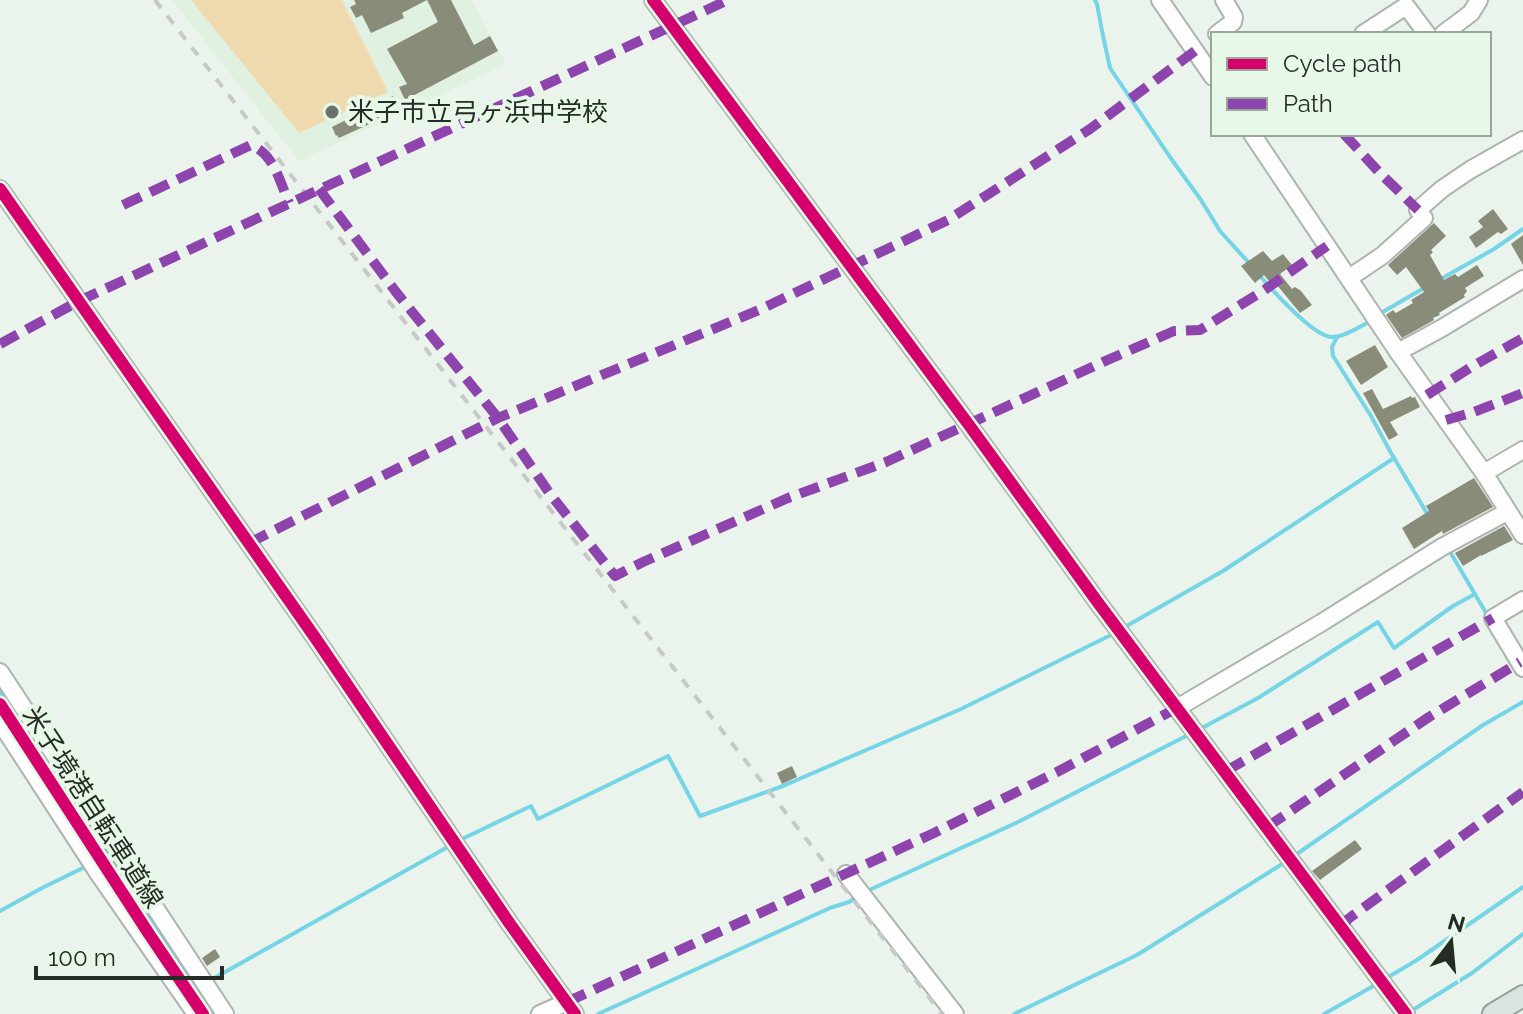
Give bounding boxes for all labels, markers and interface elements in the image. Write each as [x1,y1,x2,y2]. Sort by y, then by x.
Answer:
legend [1211,32,1491,136]
text: Cycle path [1283,49,1402,78]
text: Path [1283,89,1333,118]
place label: 米子市立弓ヶ浜中学校 [348,97,608,127]
marker: 米子市立弓ヶ浜中学校 [323,103,341,121]
street label: 米子境港自転車道線 [17,701,169,913]
north arrow [1411,902,1491,982]
text: N [1445,908,1468,938]
scale bar [36,930,222,980]
text: 100 m [48,943,116,972]

